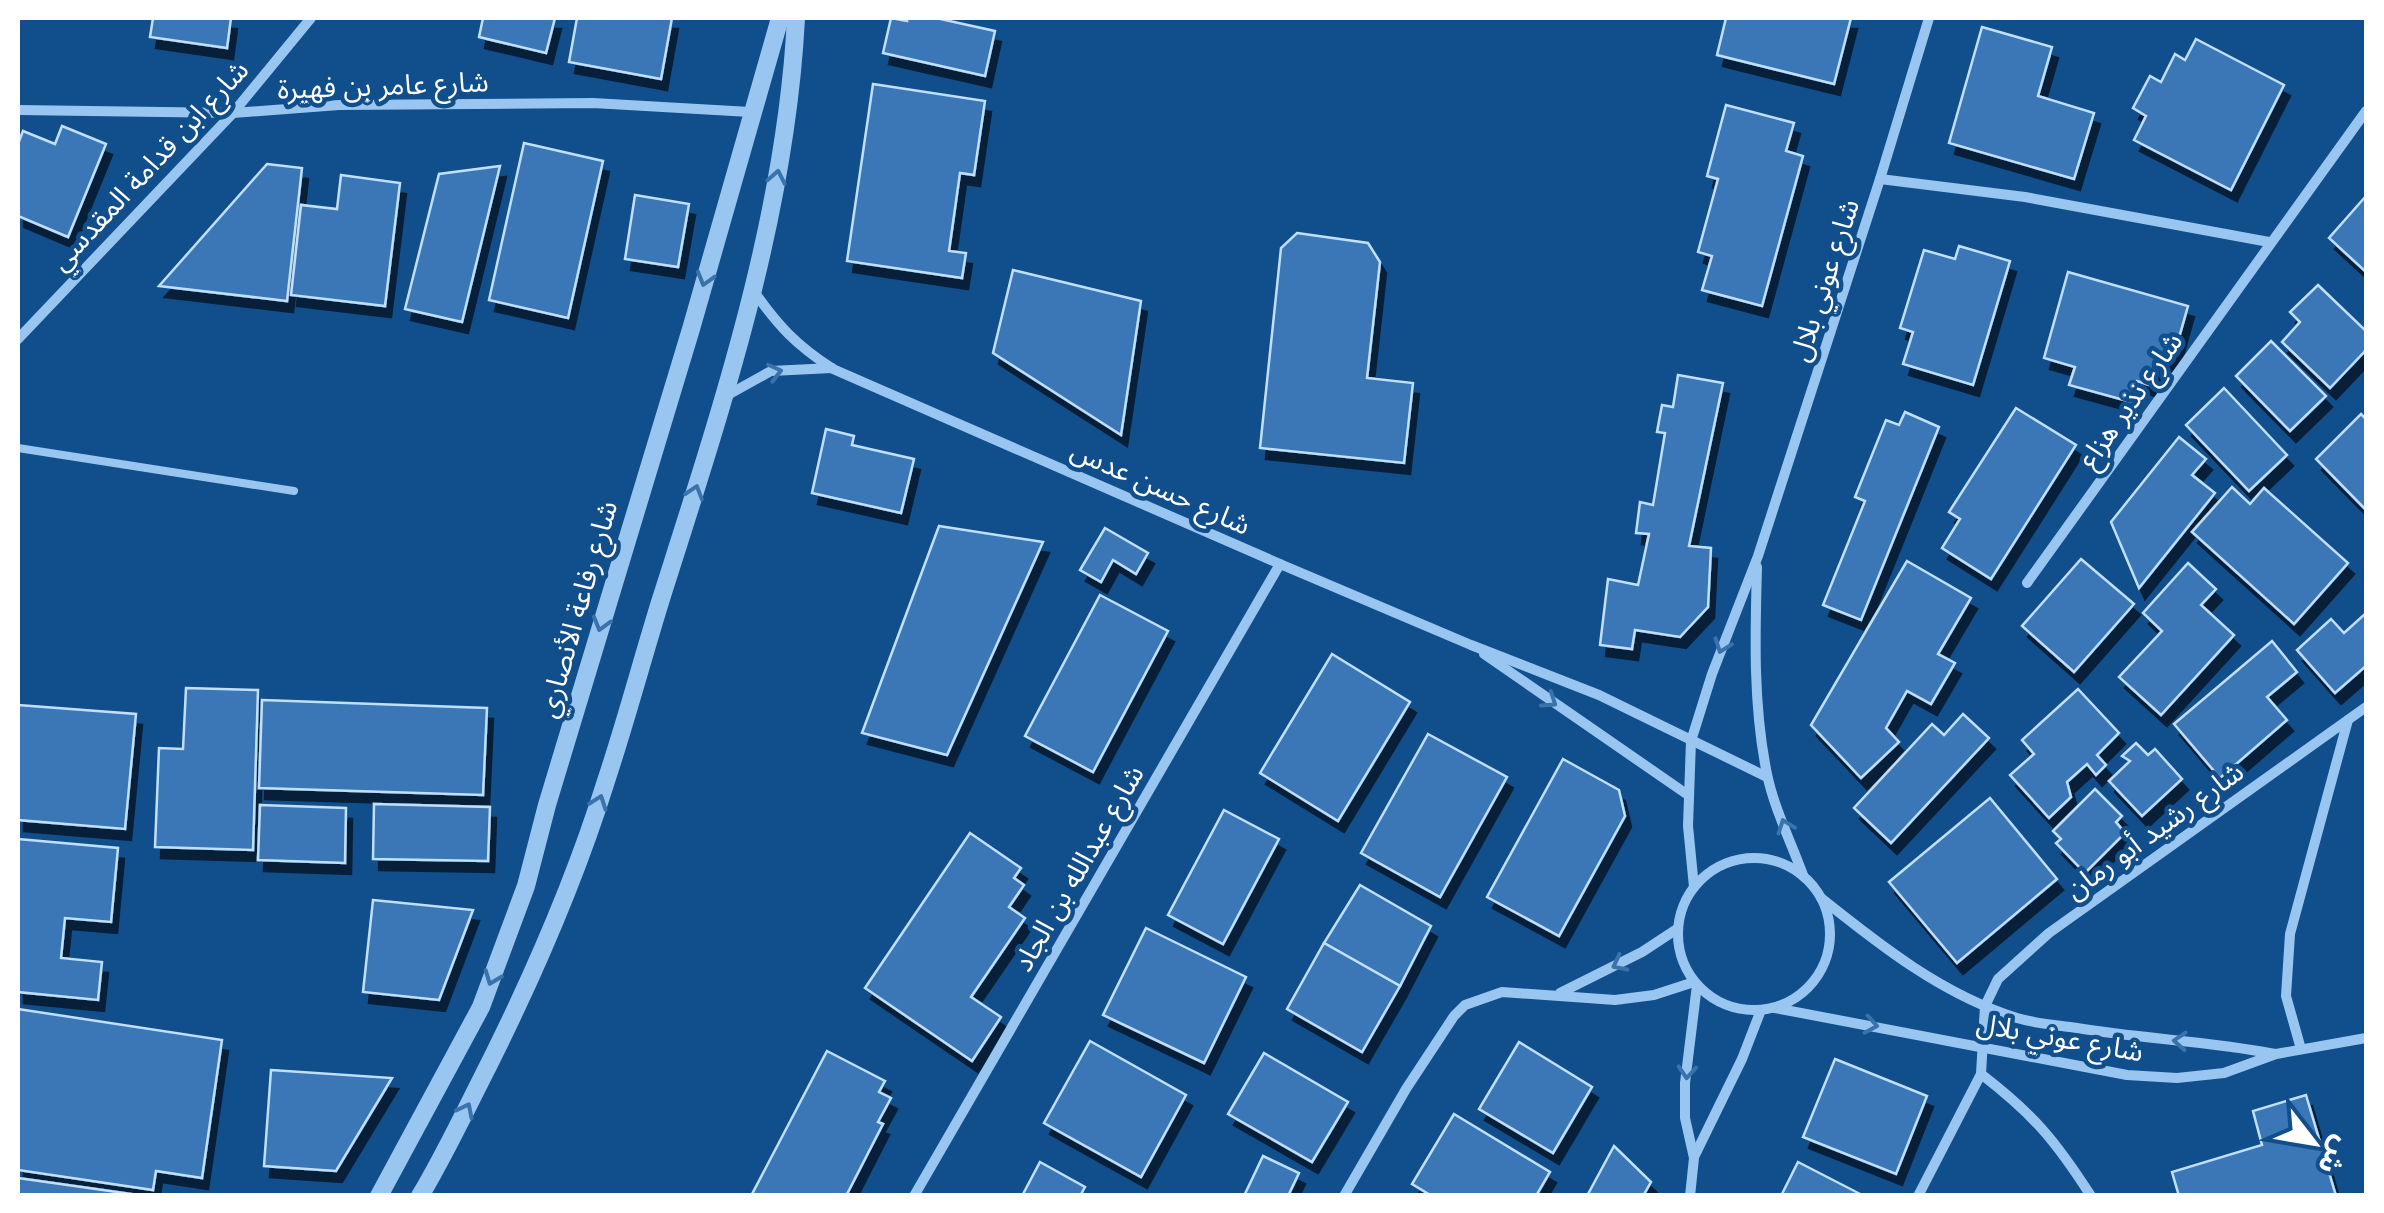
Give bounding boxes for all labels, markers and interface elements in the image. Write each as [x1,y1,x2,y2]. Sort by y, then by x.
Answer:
street label: شارع ابن قدامة المقدسي [43,53,259,280]
street label: شارع عامر بن فهيرة [277,65,489,110]
one-way arrow [766,169,787,185]
street label: شارع عوني بلال [1783,195,1870,367]
one-way arrow [695,270,716,288]
street label: شارع نذير هزاع [2071,326,2193,477]
one-way arrow [767,363,784,384]
street label: شارع حسن عدس [1064,433,1256,545]
one-way arrow [683,484,704,501]
street label: شارع رفاعة الأنصاري [531,497,629,723]
one-way arrow [592,615,613,632]
one-way arrow [1713,637,1734,654]
one-way arrow [1539,689,1558,707]
street label: شارع رشيد أبو رمان [2058,753,2252,909]
street label: شارع عبدالله بن الجاد [1006,759,1154,979]
one-way arrow [587,794,608,811]
one-way arrow [1776,819,1797,836]
one-way arrow [1612,952,1630,971]
one-way arrow [483,968,504,985]
street label: شارع عوني بلال [1973,1007,2146,1073]
one-way arrow [1863,1014,1880,1035]
one-way arrow [2171,1031,2187,1053]
one-way arrow [1676,1064,1698,1080]
north arrow [2264,1093,2364,1193]
one-way arrow [454,1102,473,1120]
text: ش [2311,1131,2359,1181]

